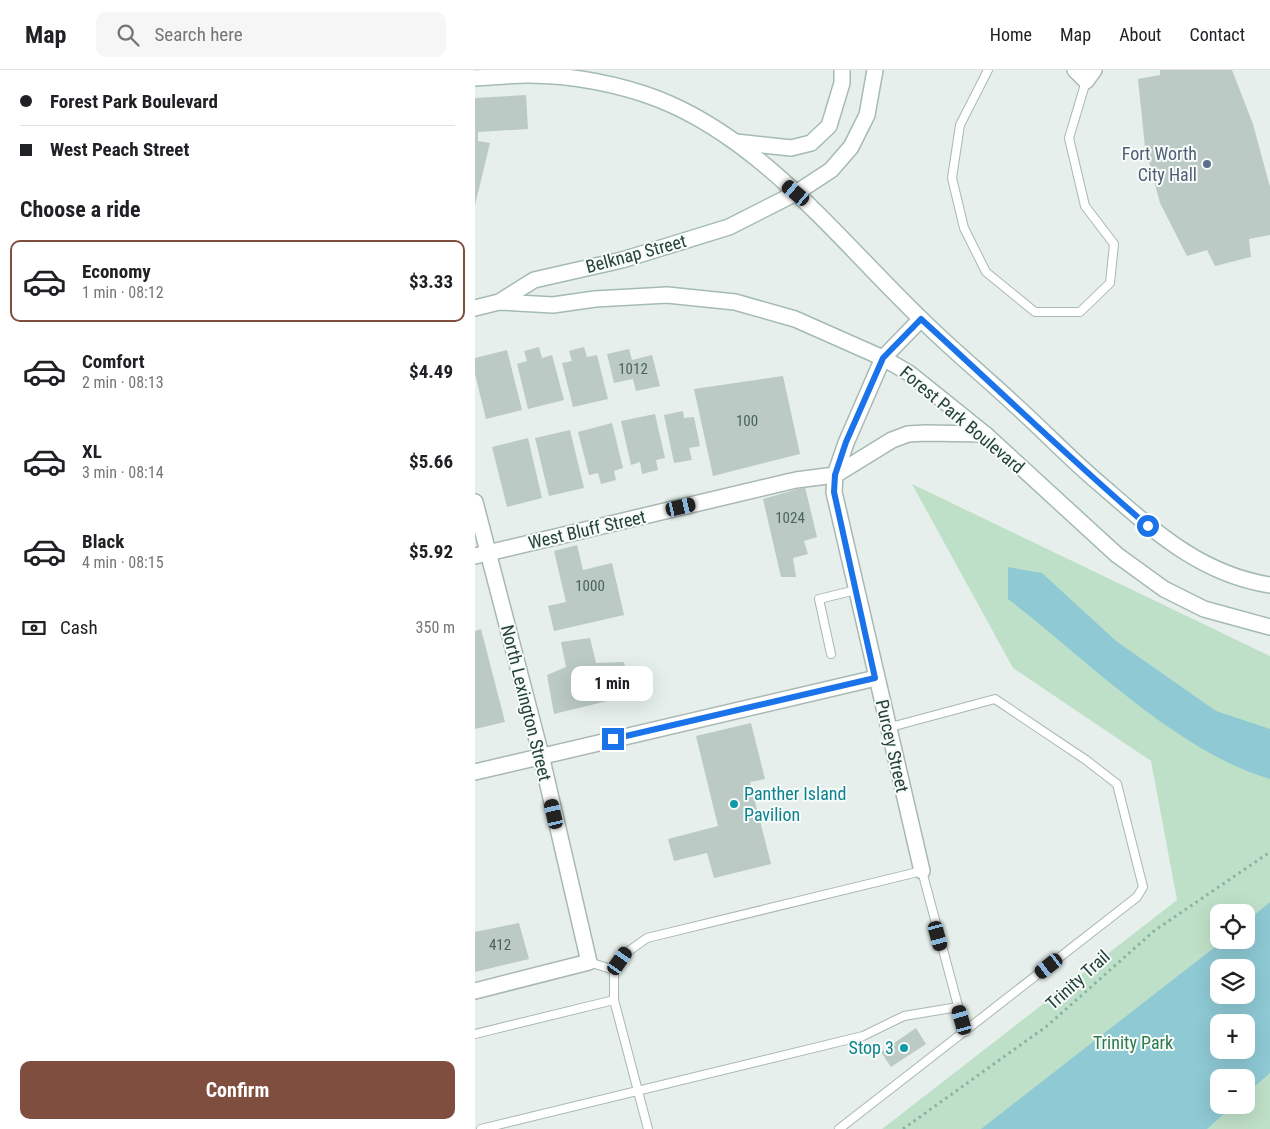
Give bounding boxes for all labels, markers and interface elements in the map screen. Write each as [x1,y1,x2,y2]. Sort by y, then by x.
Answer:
search box [96,12,446,57]
text: Map [25,21,66,49]
icon: search [114,21,142,49]
text: Search here [154,23,243,46]
text: Home [990,24,1032,45]
text: Map [1060,24,1091,45]
text: About [1119,24,1161,45]
text: Contact [1189,24,1245,45]
text: Forest Park Boulevard [50,90,218,113]
text: West Peach Street [50,138,189,161]
place label: Fort Worth City Hall [1122,143,1197,185]
marker: Fort Worth City Hall [1201,158,1213,170]
car [779,178,812,208]
text: Choose a ride [20,197,141,222]
street label: Belknap Street [583,230,688,277]
icon: car [22,259,67,304]
text: Economy [82,260,151,283]
text: $3.33 [409,270,453,293]
text: 1 min · 08:12 [82,283,164,302]
icon: car [22,349,67,394]
text: Comfort [82,350,145,373]
text: $4.49 [409,360,453,383]
house number: 1012 [618,360,648,378]
street label: Forest Park Boulevard [896,362,1029,478]
text: 2 min · 08:13 [82,373,164,392]
house number: 100 [736,412,758,430]
icon: car [22,439,67,484]
text: XL [82,440,102,463]
text: $5.66 [409,450,453,473]
text: 3 min · 08:14 [82,463,164,482]
car [664,496,697,518]
street label: West Bluff Street [526,506,648,553]
house number: 1024 [775,509,805,527]
route start [1137,515,1159,537]
icon: car [22,529,67,574]
text: Black [82,530,124,553]
text: $5.92 [409,540,453,563]
text: 4 min · 08:15 [82,553,164,572]
house number: 1000 [575,577,605,595]
icon: cash [20,614,48,642]
text: Cash [60,616,98,639]
text: 350 m [416,618,455,637]
street label: North Lexington Street [497,623,556,783]
callout: 1 min [572,666,654,702]
text: 1 min [594,674,630,693]
street label: Purcey Street [872,698,913,794]
route end [602,728,624,750]
place label: Panther Island Pavilion [744,783,846,825]
car [543,798,564,830]
marker: Panther Island Pavilion [728,798,740,810]
map controls [1210,904,1255,1114]
button: locate [1210,904,1255,949]
car [926,920,949,952]
house number: 412 [489,936,511,954]
car [605,944,634,978]
street label: Trinity Trail [1041,946,1114,1014]
car [1032,951,1065,981]
button: layers [1210,959,1255,1004]
car [950,1004,973,1036]
button: + [1210,1014,1255,1059]
park label: Trinity Park [1093,1032,1173,1053]
place label: Stop 3 [849,1037,894,1058]
marker: Stop 3 [898,1042,910,1054]
button: Confirm [20,1061,455,1119]
button: − [1210,1069,1255,1114]

